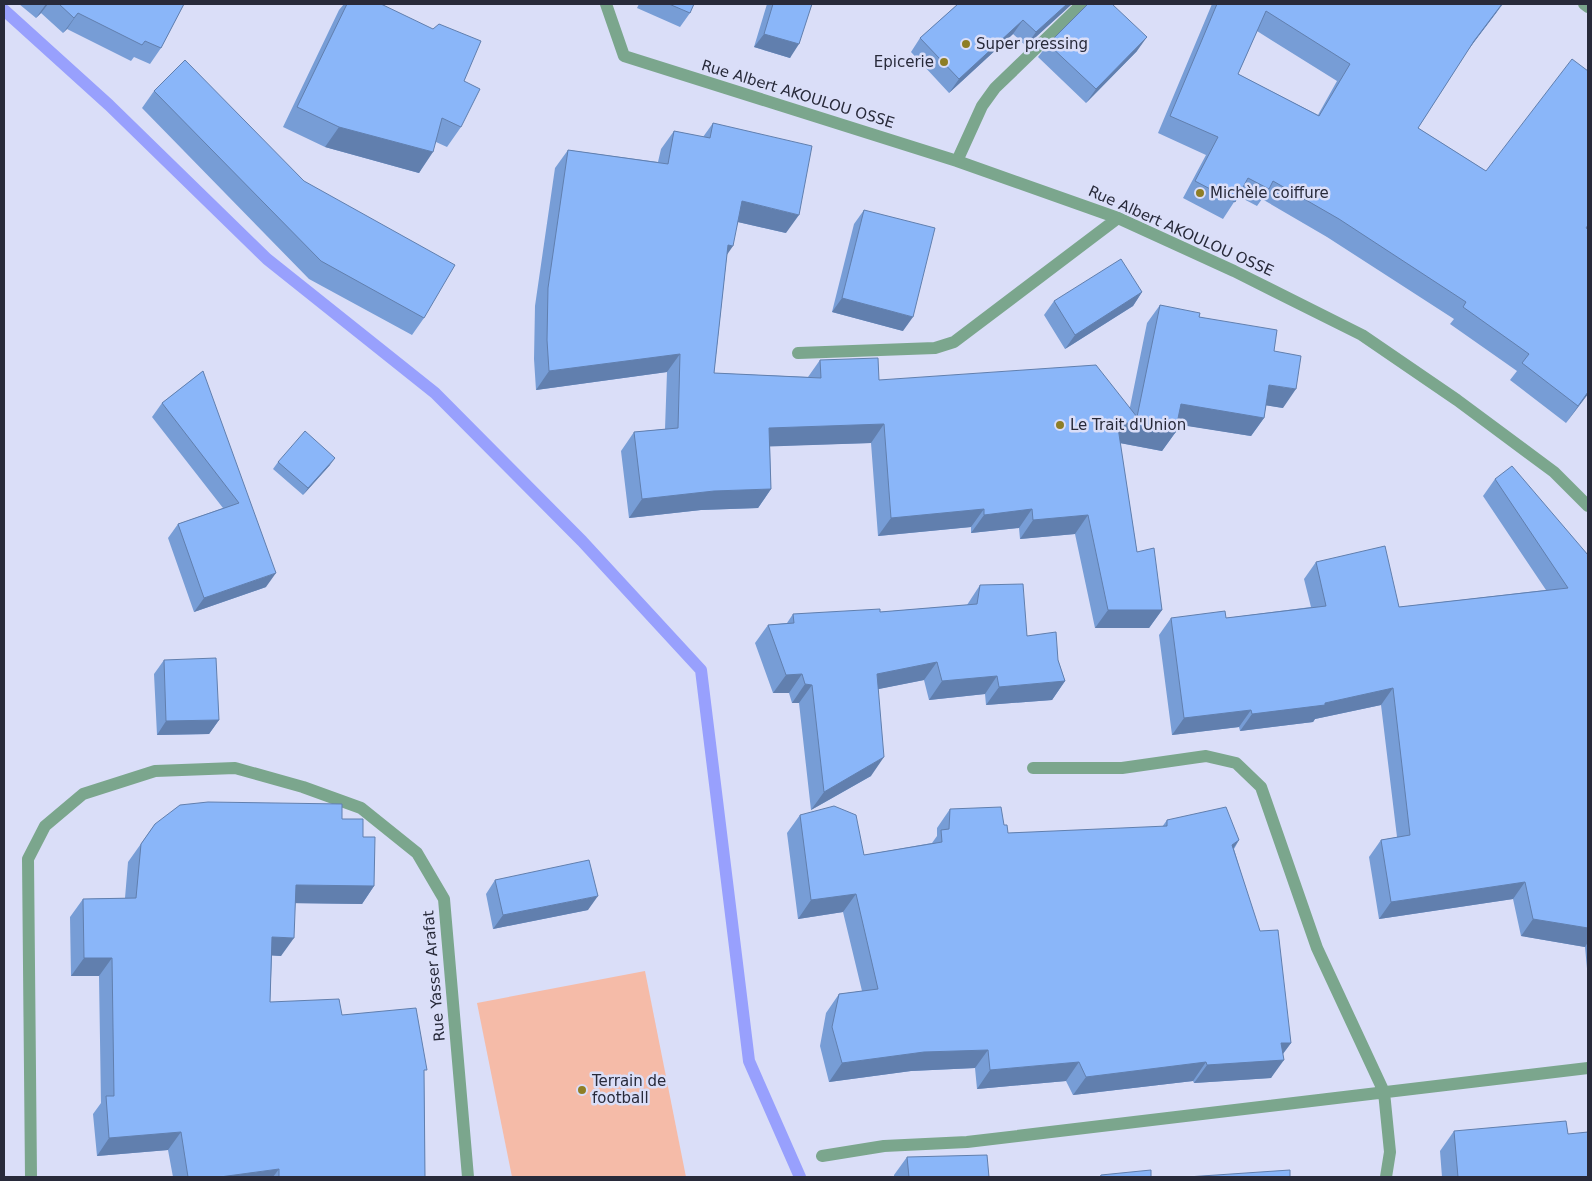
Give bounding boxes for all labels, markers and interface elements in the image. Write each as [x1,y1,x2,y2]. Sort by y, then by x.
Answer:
place label: Super pressing [976,35,1088,53]
marker: Super pressing [960,38,972,50]
place label: Epicerie [874,53,934,71]
street label: Rue Albert AKOULOU OSSE [699,56,897,132]
marker: Epicerie [938,56,950,68]
street label: Rue Albert AKOULOU OSSE [1086,182,1276,280]
place label: Michèle coiffure [1210,184,1329,202]
marker: Michèle coiffure [1194,187,1206,199]
place label: Le Trait d'Union [1070,416,1186,434]
marker: Le Trait d'Union [1054,419,1066,431]
street label: Rue Yasser Arafat [419,910,449,1042]
place label: Terrain de football [591,1072,666,1107]
marker: Terrain de football [576,1084,588,1096]

